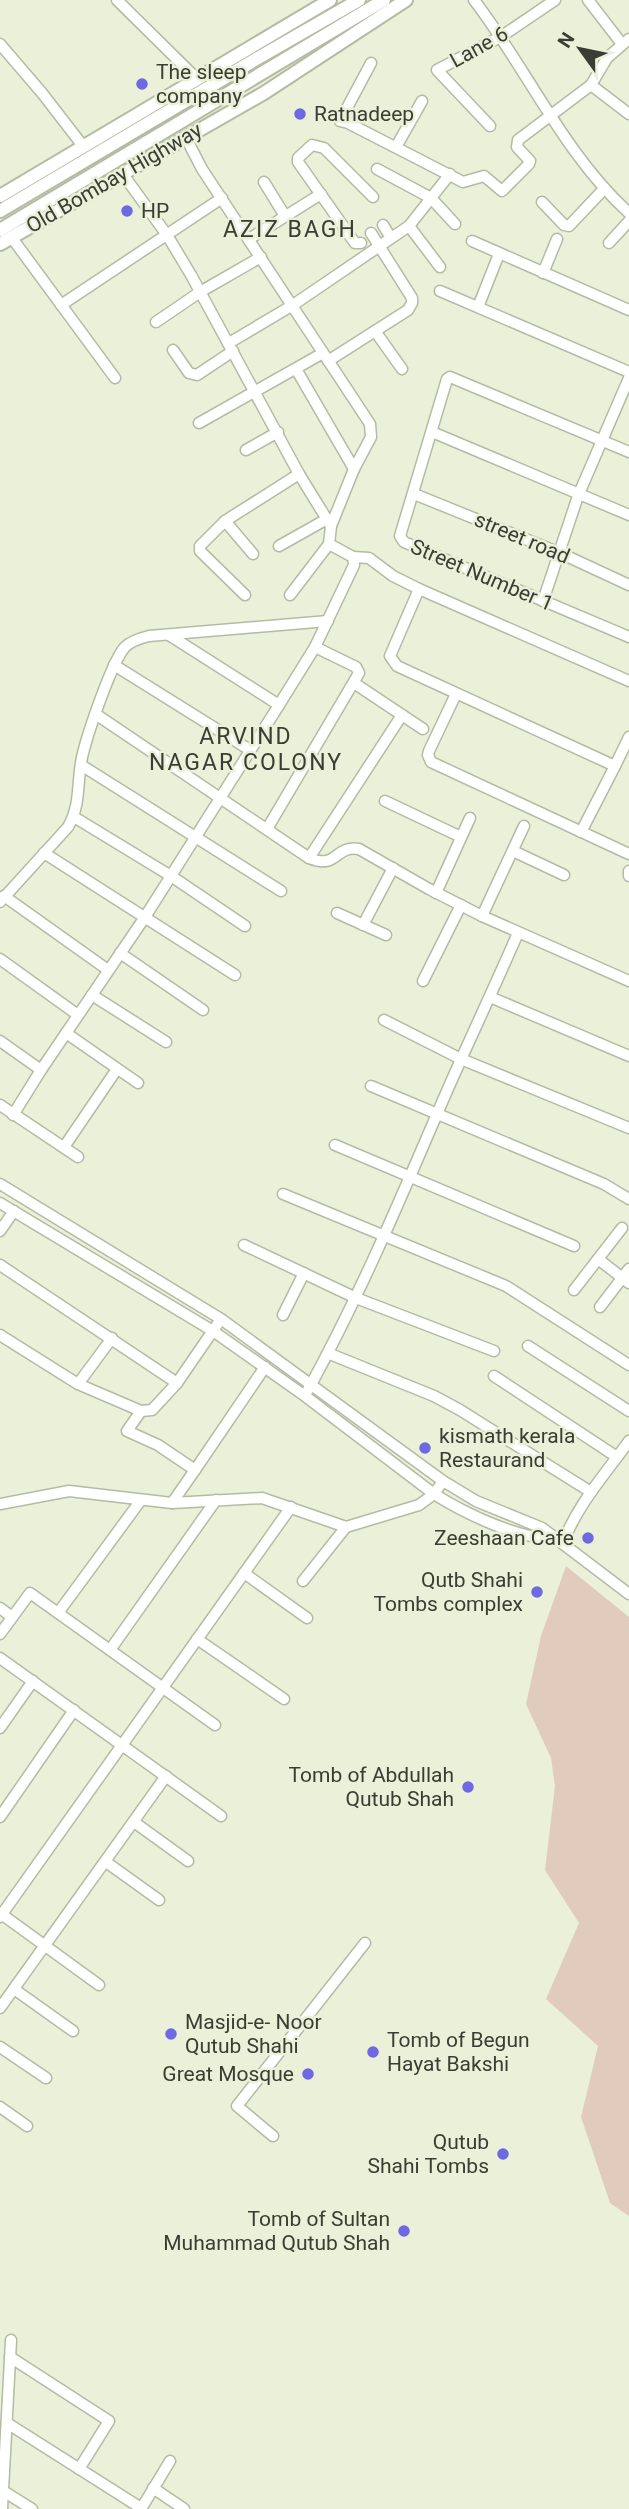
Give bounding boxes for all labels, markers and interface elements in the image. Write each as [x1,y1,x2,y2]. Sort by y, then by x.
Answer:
north arrow [545,14,615,84]
street label: Lane 6 [446,21,512,73]
text: N [553,28,579,52]
place label: The sleep company [156,60,246,108]
marker: The sleep company [134,76,150,92]
place label: Ratnadeep [314,102,414,126]
marker: Ratnadeep [292,106,308,122]
street label: Old Bombay Highway [22,118,206,238]
place label: HP [141,199,169,223]
marker: HP [119,203,135,219]
district label: AZIZ BAGH [223,216,357,243]
street label: street road [471,507,573,569]
street label: Street Number 1 [407,534,557,616]
district label: ARVIND NAGAR COLONY [149,723,343,776]
place label: kismath kerala Restaurand [439,1424,575,1472]
marker: kismath kerala Restaurand [417,1440,433,1456]
place label: Zeeshaan Cafe [434,1526,574,1550]
marker: Zeeshaan Cafe [580,1530,596,1546]
place label: Qutb Shahi Tombs complex [373,1568,523,1616]
marker: Qutb Shahi Tombs complex [529,1584,545,1600]
place label: Tomb of Abdullah Qutub Shah [288,1763,454,1811]
marker: Tomb of Abdullah Qutub Shah [460,1779,476,1795]
place label: Masjid-e- Noor Qutub Shahi [185,2010,322,2058]
marker: Masjid-e- Noor Qutub Shahi [163,2026,179,2042]
place label: Tomb of Begun Hayat Bakshi [387,2028,530,2076]
marker: Tomb of Begun Hayat Bakshi [365,2044,381,2060]
place label: Great Mosque [162,2062,294,2086]
marker: Great Mosque [300,2066,316,2082]
place label: Qutub Shahi Tombs [368,2130,489,2178]
marker: Qutub Shahi Tombs [495,2146,511,2162]
place label: Tomb of Sultan Muhammad Qutub Shah [163,2207,390,2255]
marker: Tomb of Sultan Muhammad Qutub Shah [396,2223,412,2239]

